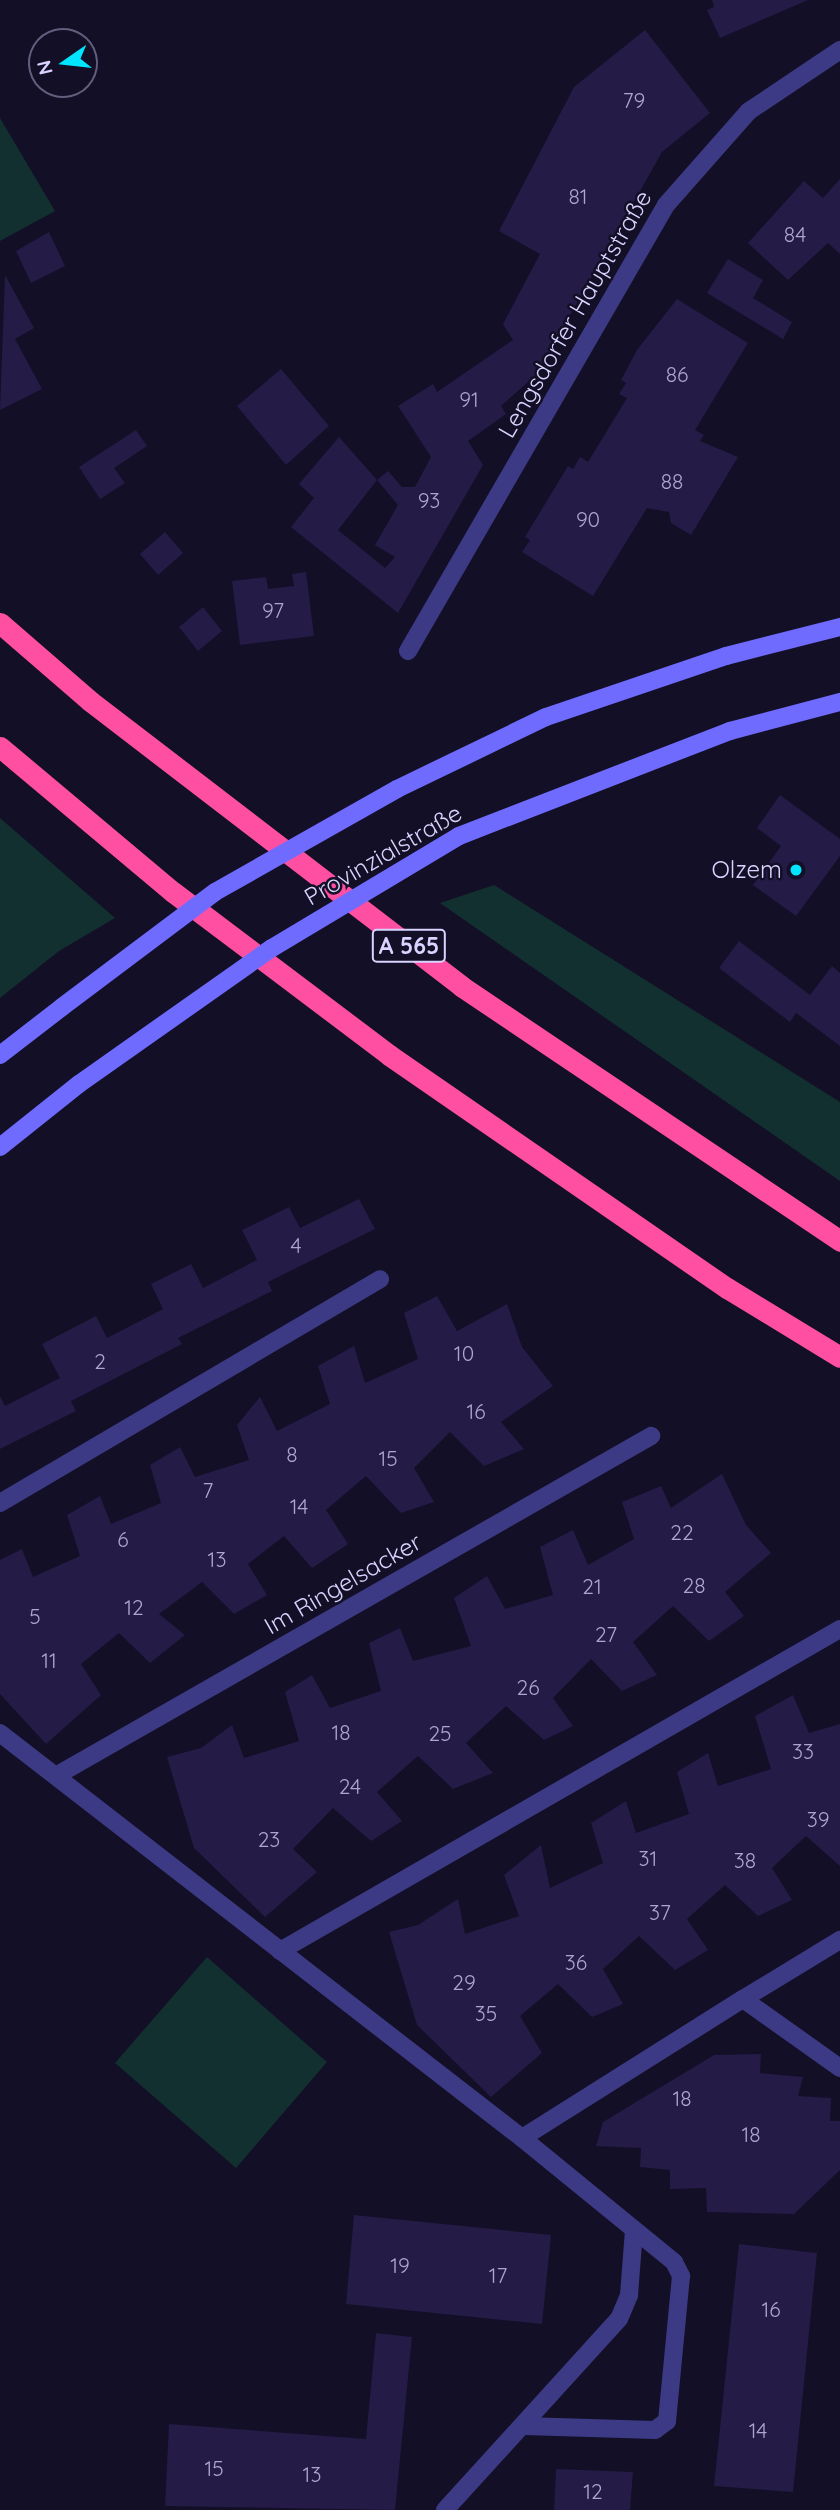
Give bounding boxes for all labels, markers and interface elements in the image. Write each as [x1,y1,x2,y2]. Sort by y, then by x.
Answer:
north arrow [28,28,98,98]
text: N [31,58,58,77]
house number: 79 [623,87,645,113]
house number: 81 [568,183,588,209]
street label: Lengsdorfer Hauptstraße [492,185,658,443]
house number: 84 [784,221,806,247]
house number: 86 [666,361,688,387]
house number: 91 [459,386,479,412]
house number: 88 [661,468,683,494]
house number: 93 [418,487,440,513]
house number: 90 [576,506,600,532]
house number: 97 [262,597,284,623]
street label: Provinzialstraße [299,798,467,912]
place label: Olzem [711,856,782,884]
marker: Olzem [788,862,804,878]
road number: A 565 [370,926,448,965]
house number: 4 [290,1232,302,1258]
house number: 10 [454,1340,474,1366]
house number: 2 [94,1348,106,1374]
house number: 16 [466,1398,486,1424]
house number: 8 [286,1441,298,1467]
house number: 15 [378,1445,398,1471]
house number: 7 [203,1477,213,1503]
house number: 14 [290,1493,308,1519]
house number: 22 [670,1519,694,1545]
house number: 6 [117,1526,129,1552]
street label: Im Ringelsacker [259,1527,427,1641]
house number: 13 [208,1546,226,1572]
house number: 28 [683,1572,705,1598]
house number: 21 [582,1573,602,1599]
house number: 12 [124,1594,144,1620]
house number: 5 [29,1603,41,1629]
house number: 27 [595,1621,617,1647]
house number: 11 [41,1647,57,1673]
house number: 26 [517,1674,539,1700]
house number: 18 [331,1719,351,1745]
house number: 25 [428,1720,452,1746]
house number: 33 [792,1738,814,1764]
house number: 24 [339,1773,361,1799]
house number: 39 [807,1806,829,1832]
house number: 23 [258,1826,280,1852]
house number: 31 [639,1845,657,1871]
house number: 38 [734,1847,756,1873]
house number: 37 [649,1899,671,1925]
house number: 36 [565,1949,587,1975]
house number: 29 [452,1969,476,1995]
house number: 35 [475,2000,497,2026]
house number: 18 [672,2085,692,2111]
house number: 18 [741,2121,761,2147]
house number: 19 [390,2252,410,2278]
house number: 17 [489,2262,507,2288]
house number: 16 [761,2296,781,2322]
house number: 14 [749,2417,767,2443]
house number: 15 [204,2455,224,2481]
house number: 13 [303,2461,321,2487]
house number: 12 [583,2478,603,2504]

